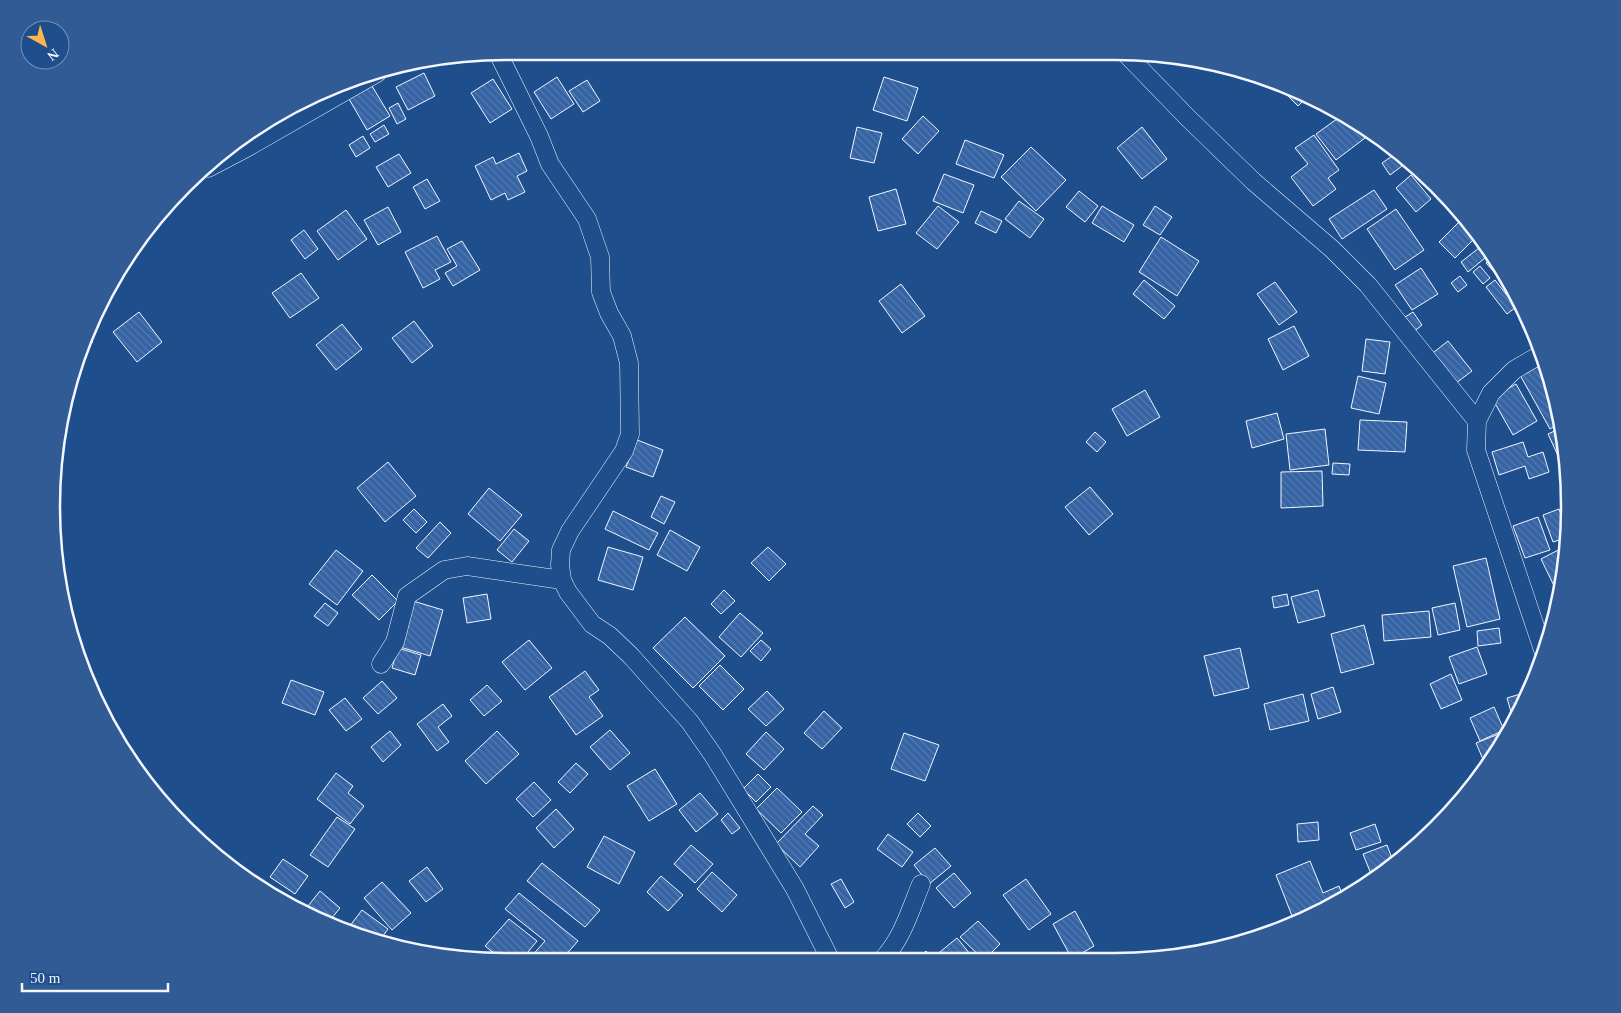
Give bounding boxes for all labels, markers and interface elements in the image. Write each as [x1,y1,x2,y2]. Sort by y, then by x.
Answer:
north arrow [20,20,70,70]
text: N [44,46,62,64]
scale bar [22,960,169,992]
text: 50 m [30,970,61,986]

